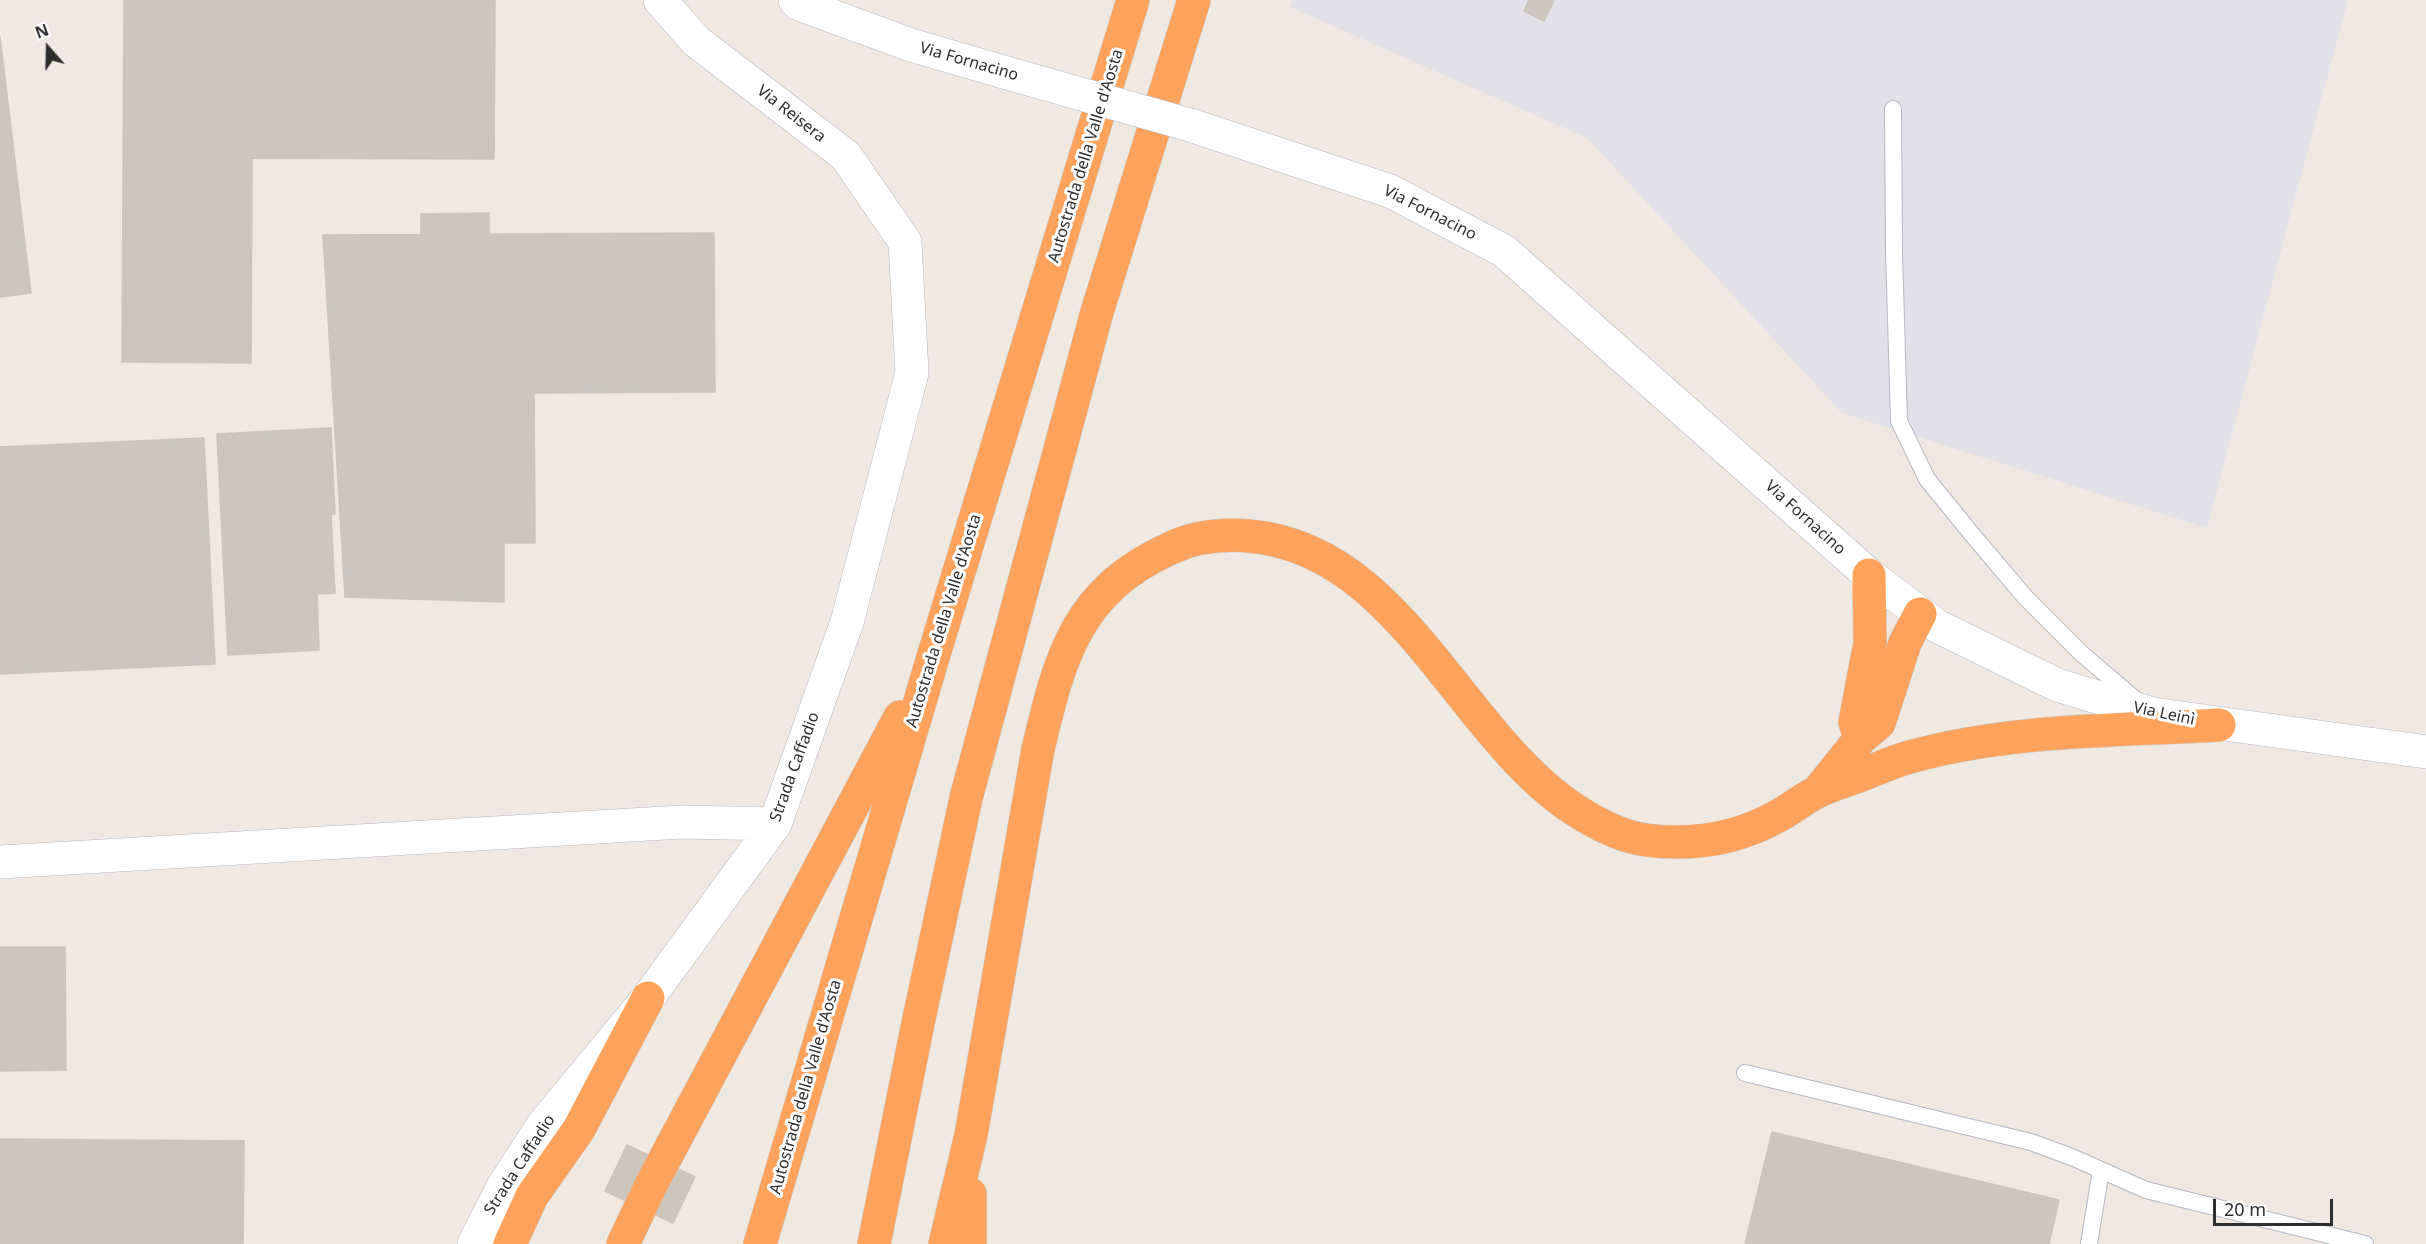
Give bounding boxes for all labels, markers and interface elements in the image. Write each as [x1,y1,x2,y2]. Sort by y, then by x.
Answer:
north arrow [18,18,78,78]
text: N [32,19,52,44]
street label: Via Fornacino [917,39,1021,85]
street label: Autostrada della Valle d'Aosta [1044,47,1128,265]
street label: Via Reisera [753,81,829,147]
street label: Via Fornacino [1380,181,1480,245]
street label: Via Fornacino [1761,477,1849,559]
street label: Autostrada della Valle d'Aosta [902,512,986,730]
street label: Via Leinì [2131,698,2197,730]
street label: Strada Caffadio [766,709,824,825]
street label: Autostrada della Valle d'Aosta [766,978,846,1196]
street label: Strada Caffadio [480,1111,560,1219]
scale bar [2216,1187,2336,1225]
text: 20 m [2224,1197,2266,1221]

